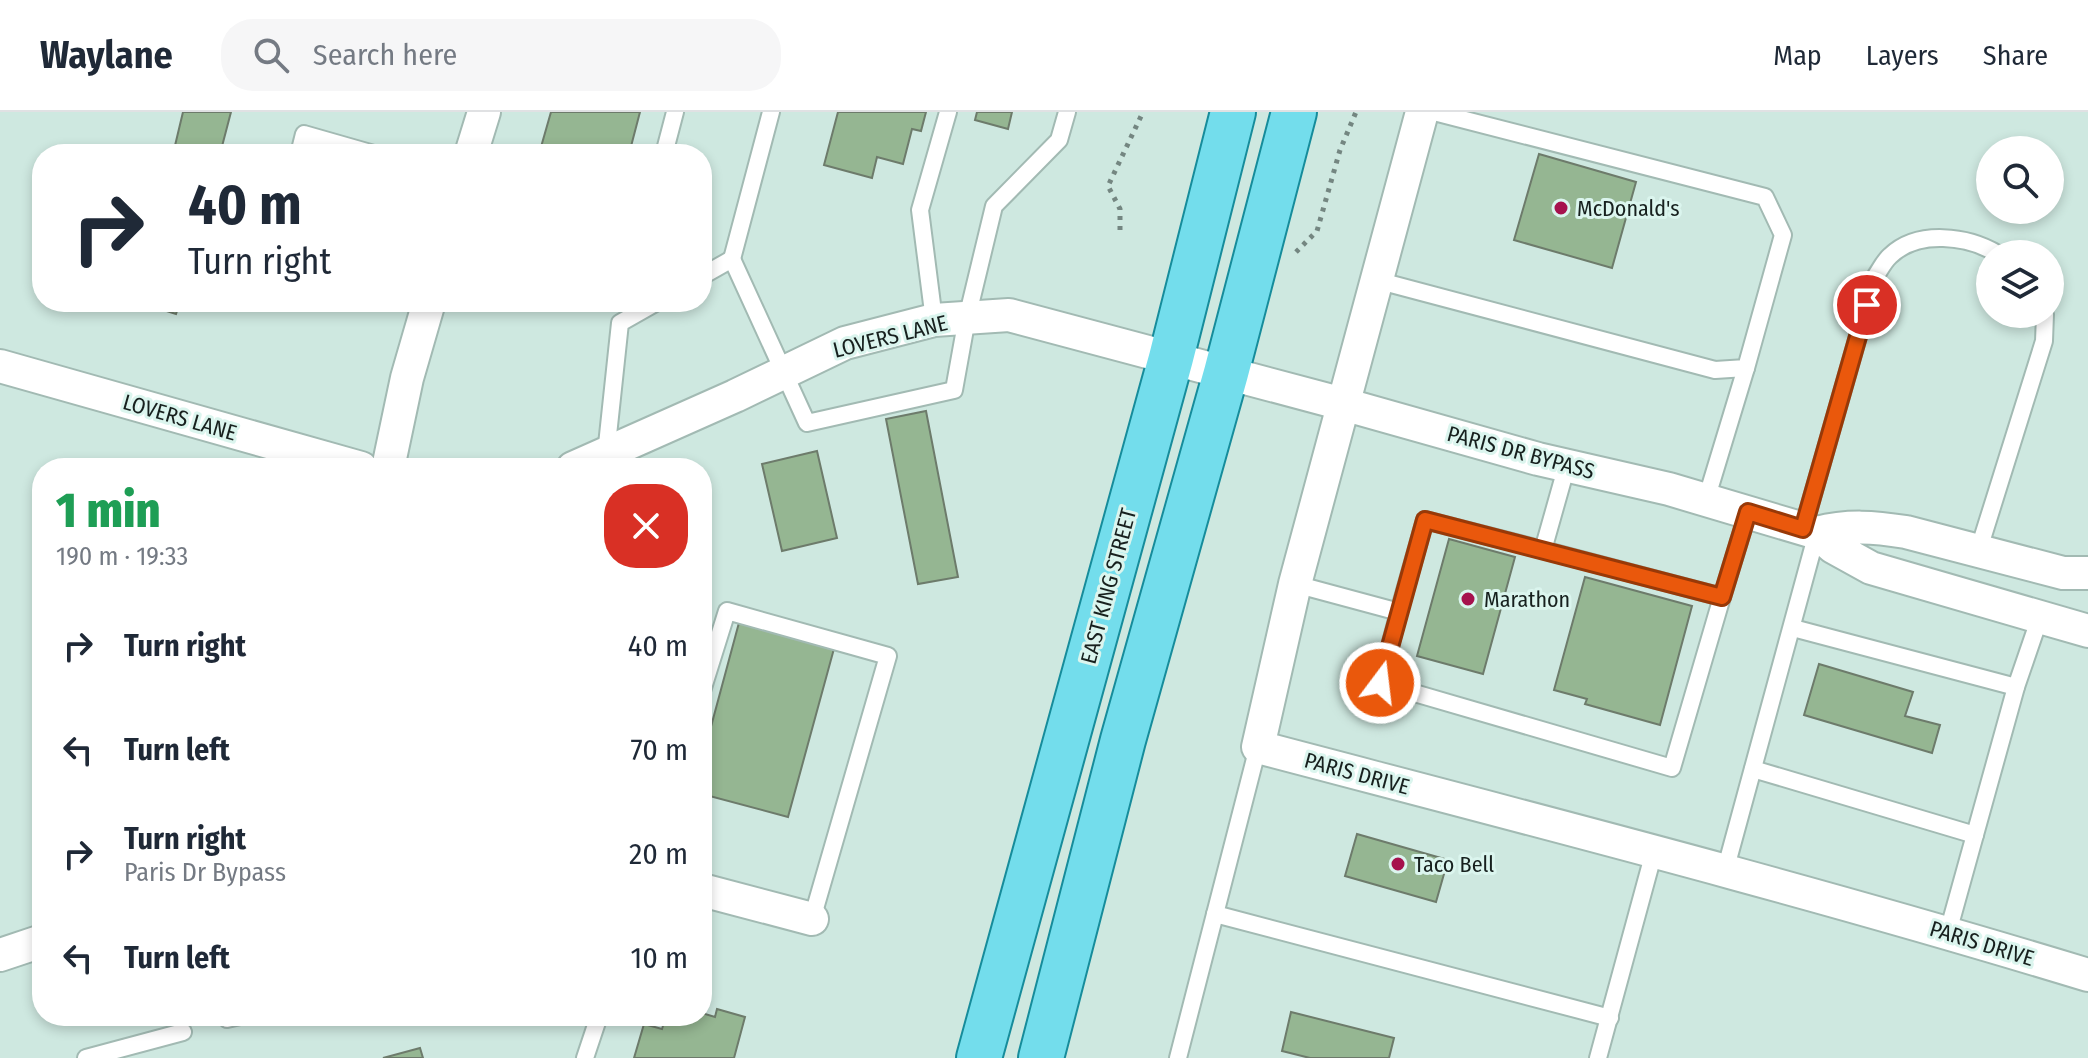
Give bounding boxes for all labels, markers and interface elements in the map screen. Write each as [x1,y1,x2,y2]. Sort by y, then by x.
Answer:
search box [221,19,781,91]
text: Waylane [40,32,173,78]
icon: search [249,33,293,77]
text: Search here [313,37,457,73]
text: Map [1773,39,1822,72]
text: Layers [1866,39,1939,72]
text: Share [1983,39,2048,72]
map controls [1976,136,2064,328]
button: search [1976,136,2064,224]
text: 40 m [188,172,302,239]
icon: right [56,176,160,280]
place label: McDonald's [1577,195,1680,222]
marker: McDonald's [1552,199,1570,217]
text: Turn right [188,240,331,284]
button: layers [1976,240,2064,328]
pin [1833,271,1901,339]
icon: arrive [1845,283,1889,327]
street label: LOVERS LANE [830,309,950,364]
street label: LOVERS LANE [120,388,240,447]
street label: PARIS DR BYPASS [1444,420,1598,485]
text: 1 min [56,482,160,540]
button: close [604,484,688,568]
street label: EAST KING STREET [1075,505,1142,667]
text: 190 m · 19:33 [56,541,188,572]
place label: Marathon [1484,586,1570,613]
marker: Marathon [1459,590,1477,608]
icon: right [56,624,100,668]
text: Turn right [124,628,246,664]
text: 40 m [628,628,688,664]
position arrow [1338,641,1422,725]
icon: left [56,728,100,772]
text: Turn left [124,732,230,768]
text: 70 m [630,732,688,768]
street label: PARIS DRIVE [1301,747,1412,800]
text: Turn right [124,821,246,857]
icon: right [56,832,100,876]
text: 20 m [629,836,688,872]
place label: Taco Bell [1414,851,1494,878]
marker: Taco Bell [1389,855,1407,873]
text: Paris Dr Bypass [124,857,286,888]
street label: PARIS DRIVE [1926,915,2037,972]
icon: left [56,936,100,980]
text: Turn left [124,940,230,976]
text: 10 m [631,940,688,976]

